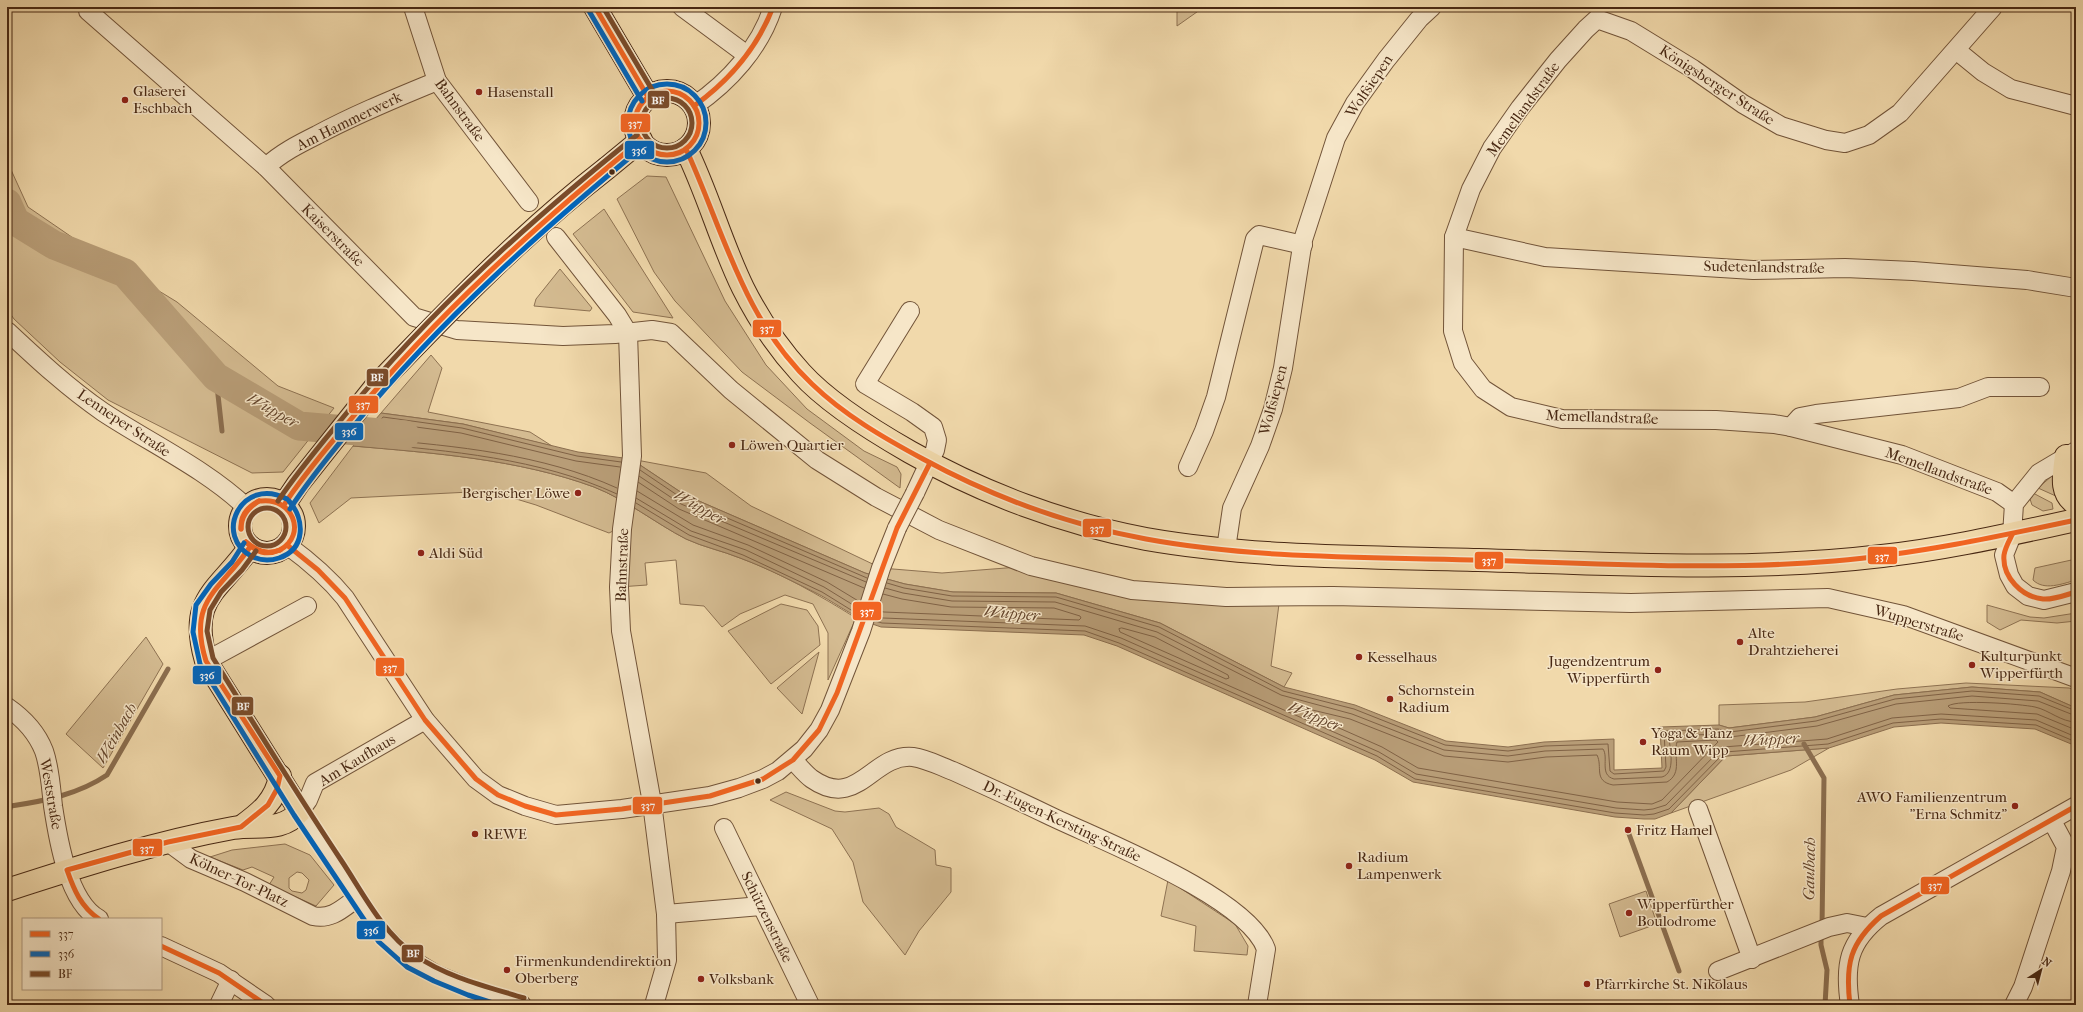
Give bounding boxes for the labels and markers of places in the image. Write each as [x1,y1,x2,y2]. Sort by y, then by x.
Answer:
place label: Glaserei Eschbach [133,82,193,117]
place label: Hasenstall [487,83,554,101]
marker: Hasenstall [474,87,484,97]
marker: Glaserei Eschbach [120,95,130,105]
unlabelled marker [607,167,617,177]
place label: Löwen Quartier [740,436,844,454]
marker: Löwen Quartier [727,440,737,450]
place label: Bergischer Löwe [462,484,571,502]
marker: Bergischer Löwe [573,488,583,498]
place label: Aldi Süd [428,544,484,562]
marker: Aldi Süd [416,548,426,558]
place label: Alte Drahtzieherei [1747,624,1839,659]
marker: Alte Drahtzieherei [1735,637,1745,647]
place label: Kulturpunkt Wipperfürth [1979,647,2064,682]
place label: Kesselhaus [1367,648,1437,666]
marker: Kesselhaus [1354,652,1364,662]
place label: Jugendzentrum Wipperfürth [1547,652,1651,687]
marker: Kulturpunkt Wipperfürth [1967,660,1977,670]
marker: Jugendzentrum Wipperfürth [1653,665,1663,675]
place label: Schornstein Radium [1398,681,1475,716]
marker: Schornstein Radium [1385,694,1395,704]
place label: Yoga & Tanz Raum Wipp [1650,724,1733,759]
marker: Yoga & Tanz Raum Wipp [1638,737,1648,747]
unlabelled marker [753,776,763,786]
place label: AWO Familienzentrum "Erna Schmitz" [1856,788,2008,823]
marker: AWO Familienzentrum "Erna Schmitz" [2010,801,2020,811]
place label: Fritz Hamel [1636,821,1713,839]
place label: REWE [483,825,527,843]
marker: Fritz Hamel [1623,825,1633,835]
marker: REWE [470,829,480,839]
place label: Radium Lampenwerk [1357,848,1442,883]
marker: Radium Lampenwerk [1344,861,1354,871]
place label: Wipperfürther Boulodrome [1636,895,1734,930]
marker: Wipperfürther Boulodrome [1624,908,1634,918]
place label: Firmenkundendirektion Oberberg [515,952,672,987]
marker: Firmenkundendirektion Oberberg [502,965,512,975]
place label: Volksbank [708,970,774,988]
marker: Volksbank [696,974,706,984]
place label: Pfarrkirche St. Nikolaus [1595,975,1748,993]
marker: Pfarrkirche St. Nikolaus [1582,979,1592,989]

